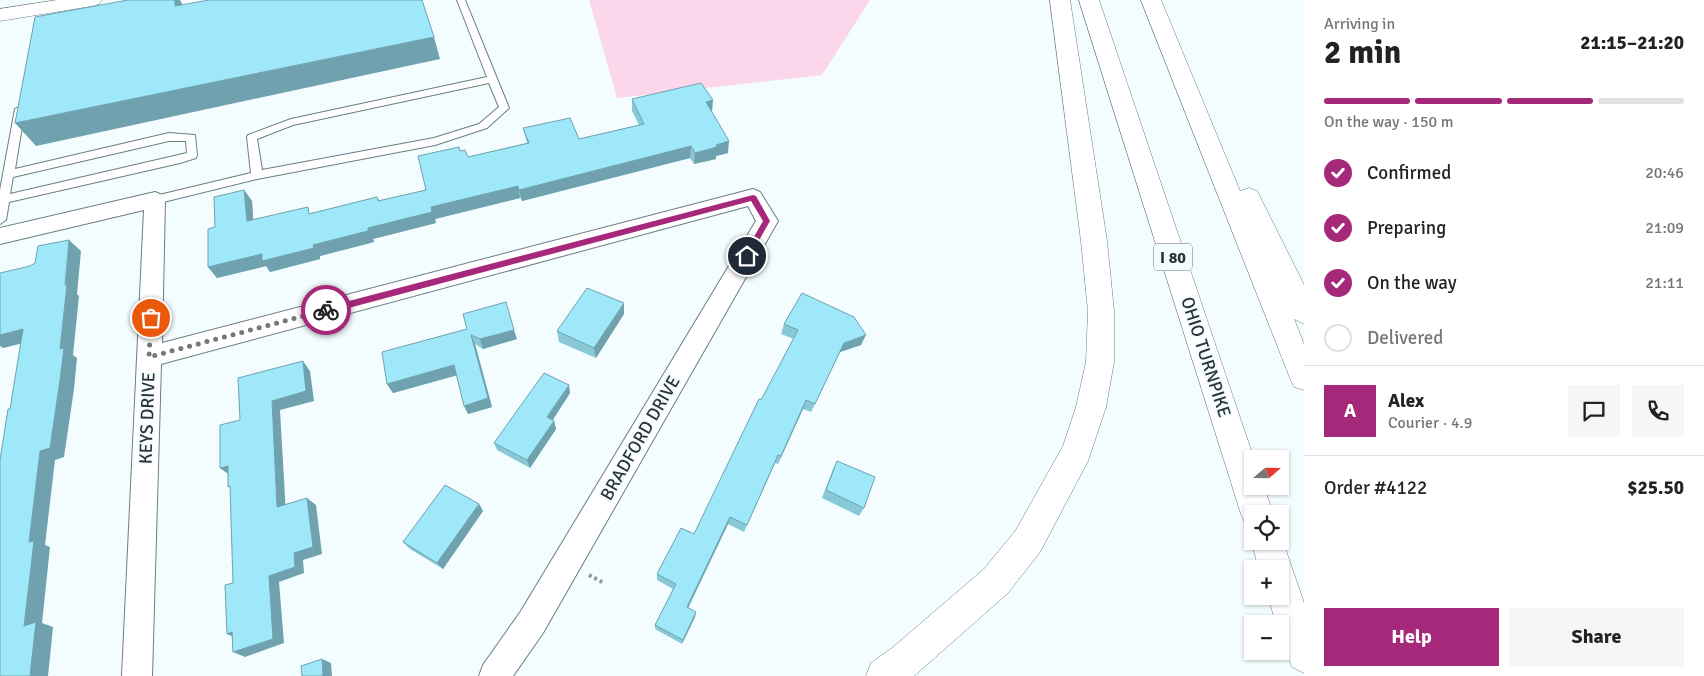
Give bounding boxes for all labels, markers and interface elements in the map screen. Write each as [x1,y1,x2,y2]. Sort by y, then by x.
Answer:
text: Arriving in [1324,14,1395,34]
text: 21:15–21:20 [1580,31,1684,55]
text: 2 min [1324,33,1401,72]
text: On the way · 150 m [1324,112,1454,132]
icon: check [1324,159,1352,187]
text: Confirmed [1367,161,1451,185]
text: 20:46 [1645,163,1684,183]
icon: check [1324,214,1352,242]
text: Preparing [1367,216,1446,240]
text: 21:09 [1645,218,1684,238]
pin [726,235,768,277]
icon: home [733,242,761,270]
road number: I 80 [1154,243,1192,270]
icon: check [1324,269,1352,297]
text: On the way [1367,271,1457,295]
text: 21:11 [1645,273,1684,293]
courier [301,285,351,335]
street label: OHIO TURNPIKE [1176,294,1236,420]
icon: bike [312,296,340,324]
pin [130,297,172,339]
icon: bag [137,304,165,332]
text: Delivered [1367,326,1443,350]
street label: KEYS DRIVE [134,372,160,464]
street label: BRADFORD DRIVE [595,372,685,504]
button: chat [1568,385,1620,437]
button: phone [1632,385,1684,437]
text: Alex [1388,389,1424,413]
text: A [1344,399,1356,423]
text: Courier · 4.9 [1388,413,1472,433]
north arrow [1244,450,1289,495]
map controls [1244,450,1289,660]
text: Order #4122 [1324,476,1427,500]
text: $25.50 [1627,476,1684,500]
button: locate [1244,505,1289,550]
button: + [1244,560,1289,605]
button: Help [1324,608,1499,666]
button: Share [1509,608,1684,666]
button: − [1244,615,1289,660]

